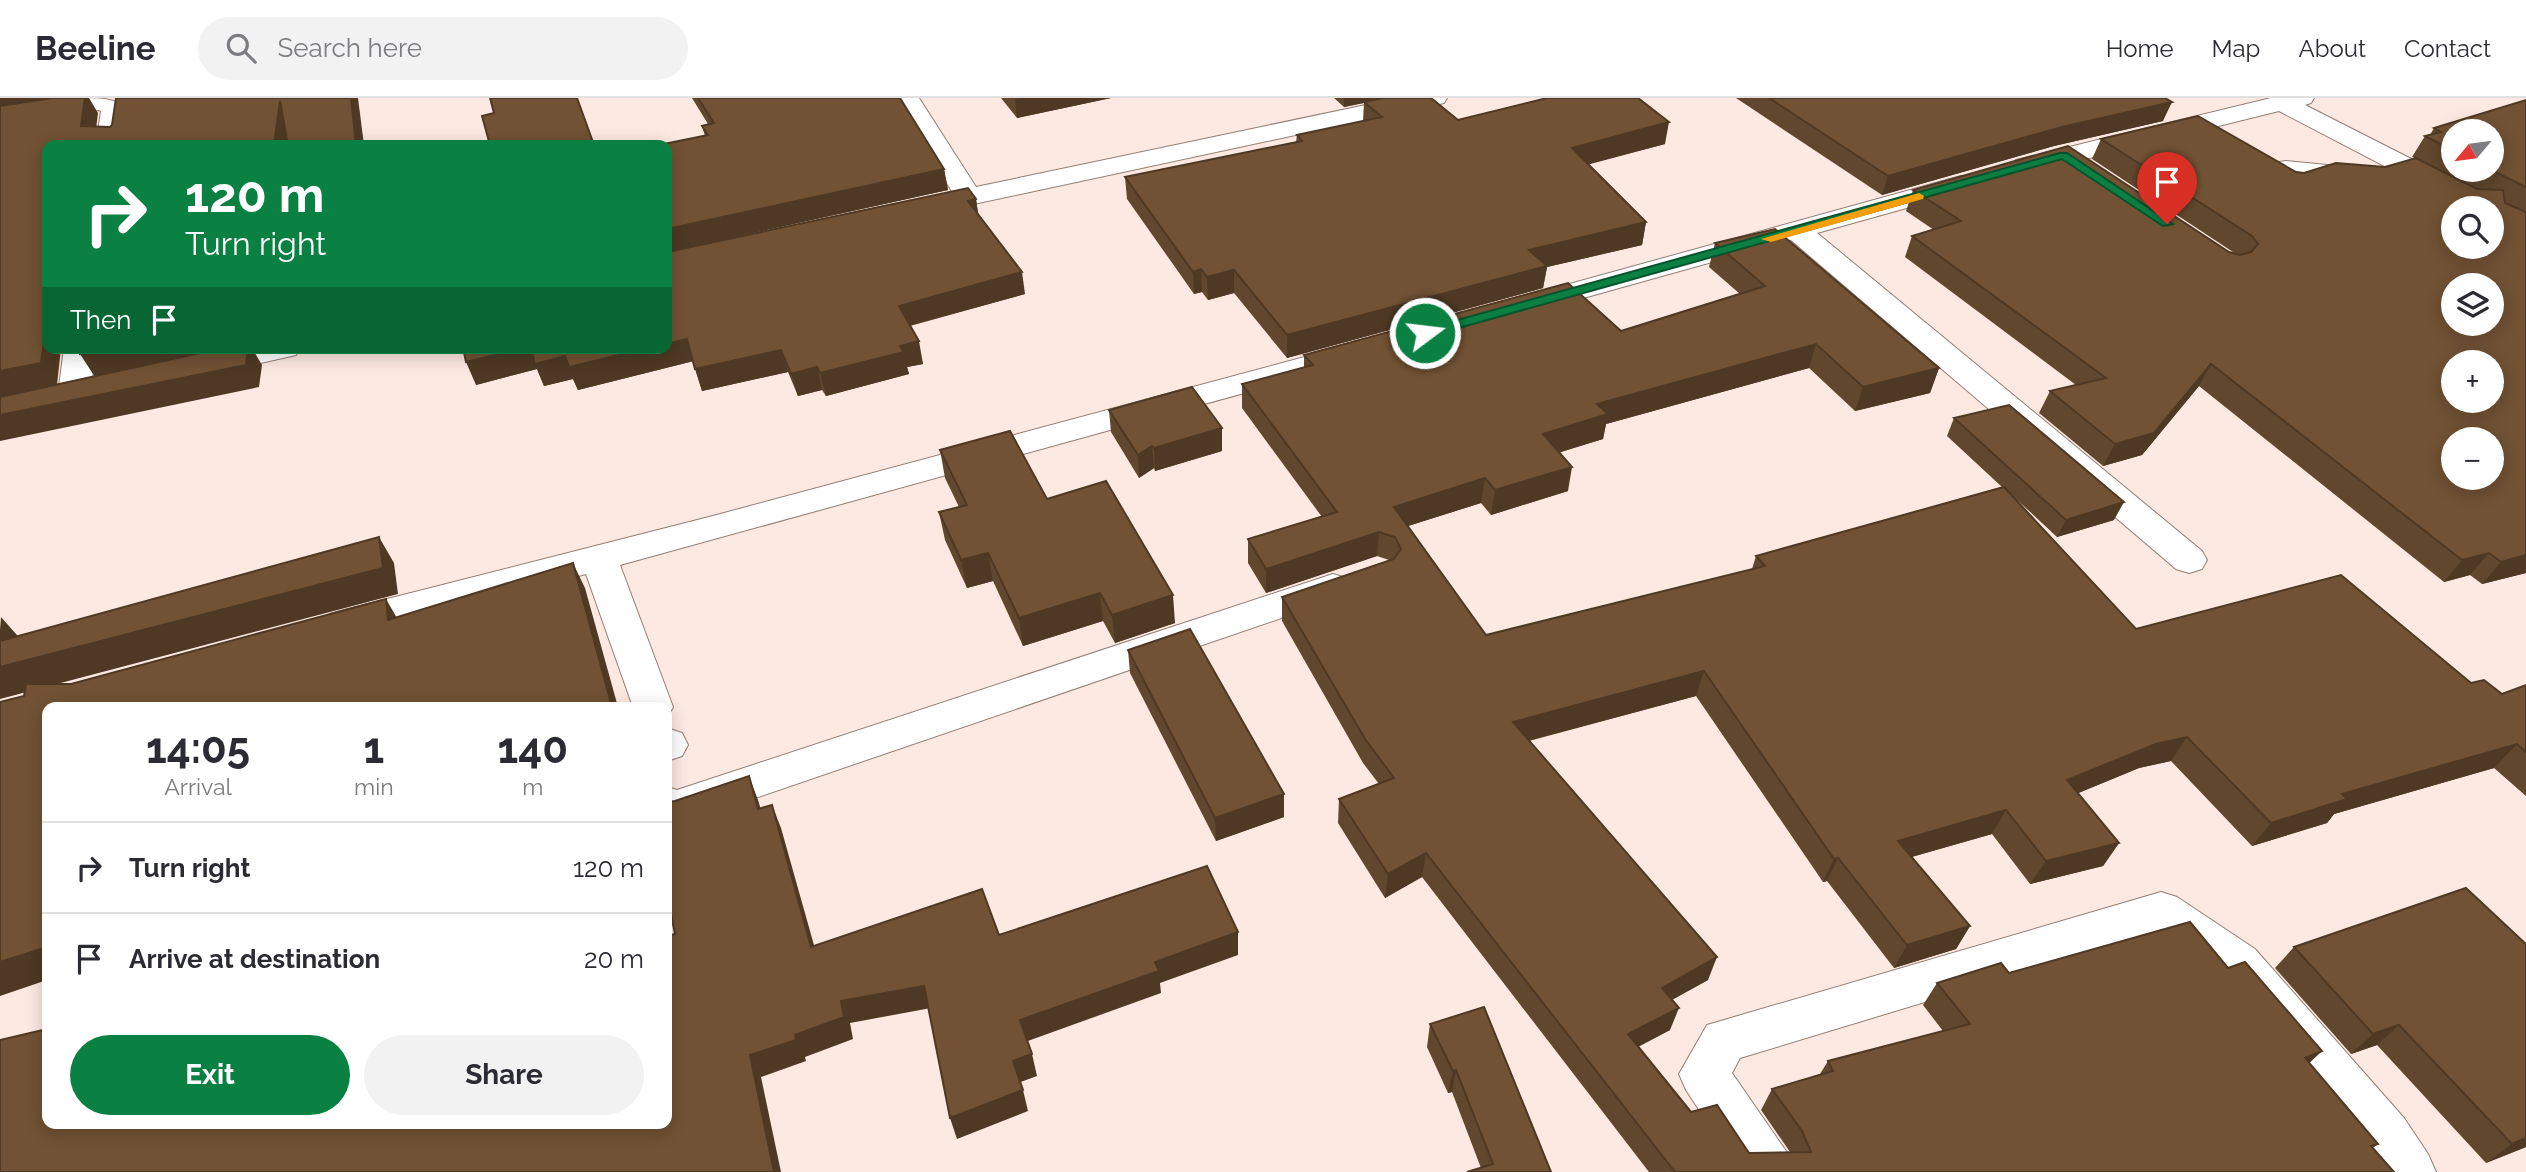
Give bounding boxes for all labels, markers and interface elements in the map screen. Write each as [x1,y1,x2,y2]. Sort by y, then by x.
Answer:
search box [198,17,688,80]
text: Beeline [35,29,156,68]
icon: search [222,29,260,67]
text: Search here [278,33,422,63]
text: Home [2106,34,2174,63]
text: Map [2212,34,2260,63]
text: About [2298,34,2366,63]
text: Contact [2404,34,2491,63]
north arrow [2441,119,2504,182]
map controls [2441,119,2504,490]
pin [2137,152,2197,224]
icon: arrive [2148,163,2186,201]
text: 120 m [185,166,324,223]
icon: right [70,168,161,259]
button: search [2441,196,2504,259]
text: Turn right [185,225,326,262]
button: layers [2441,273,2504,336]
position arrow [1388,296,1462,370]
icon: arrive [145,301,183,339]
text: Then [70,305,131,335]
button: + [2441,350,2504,413]
button: − [2441,427,2504,490]
text: 14:05 [146,724,250,773]
text: 1 [363,724,384,773]
text: 140 [498,724,568,773]
text: Arrival [164,773,232,800]
text: min [354,773,394,800]
text: m [522,773,543,800]
icon: right [70,849,108,887]
text: Turn right [129,853,250,883]
text: 120 m [573,853,644,883]
icon: arrive [70,940,108,978]
text: Arrive at destination [129,944,380,974]
text: 20 m [584,944,644,974]
button: Exit [70,1035,350,1115]
button: Share [364,1035,644,1115]

